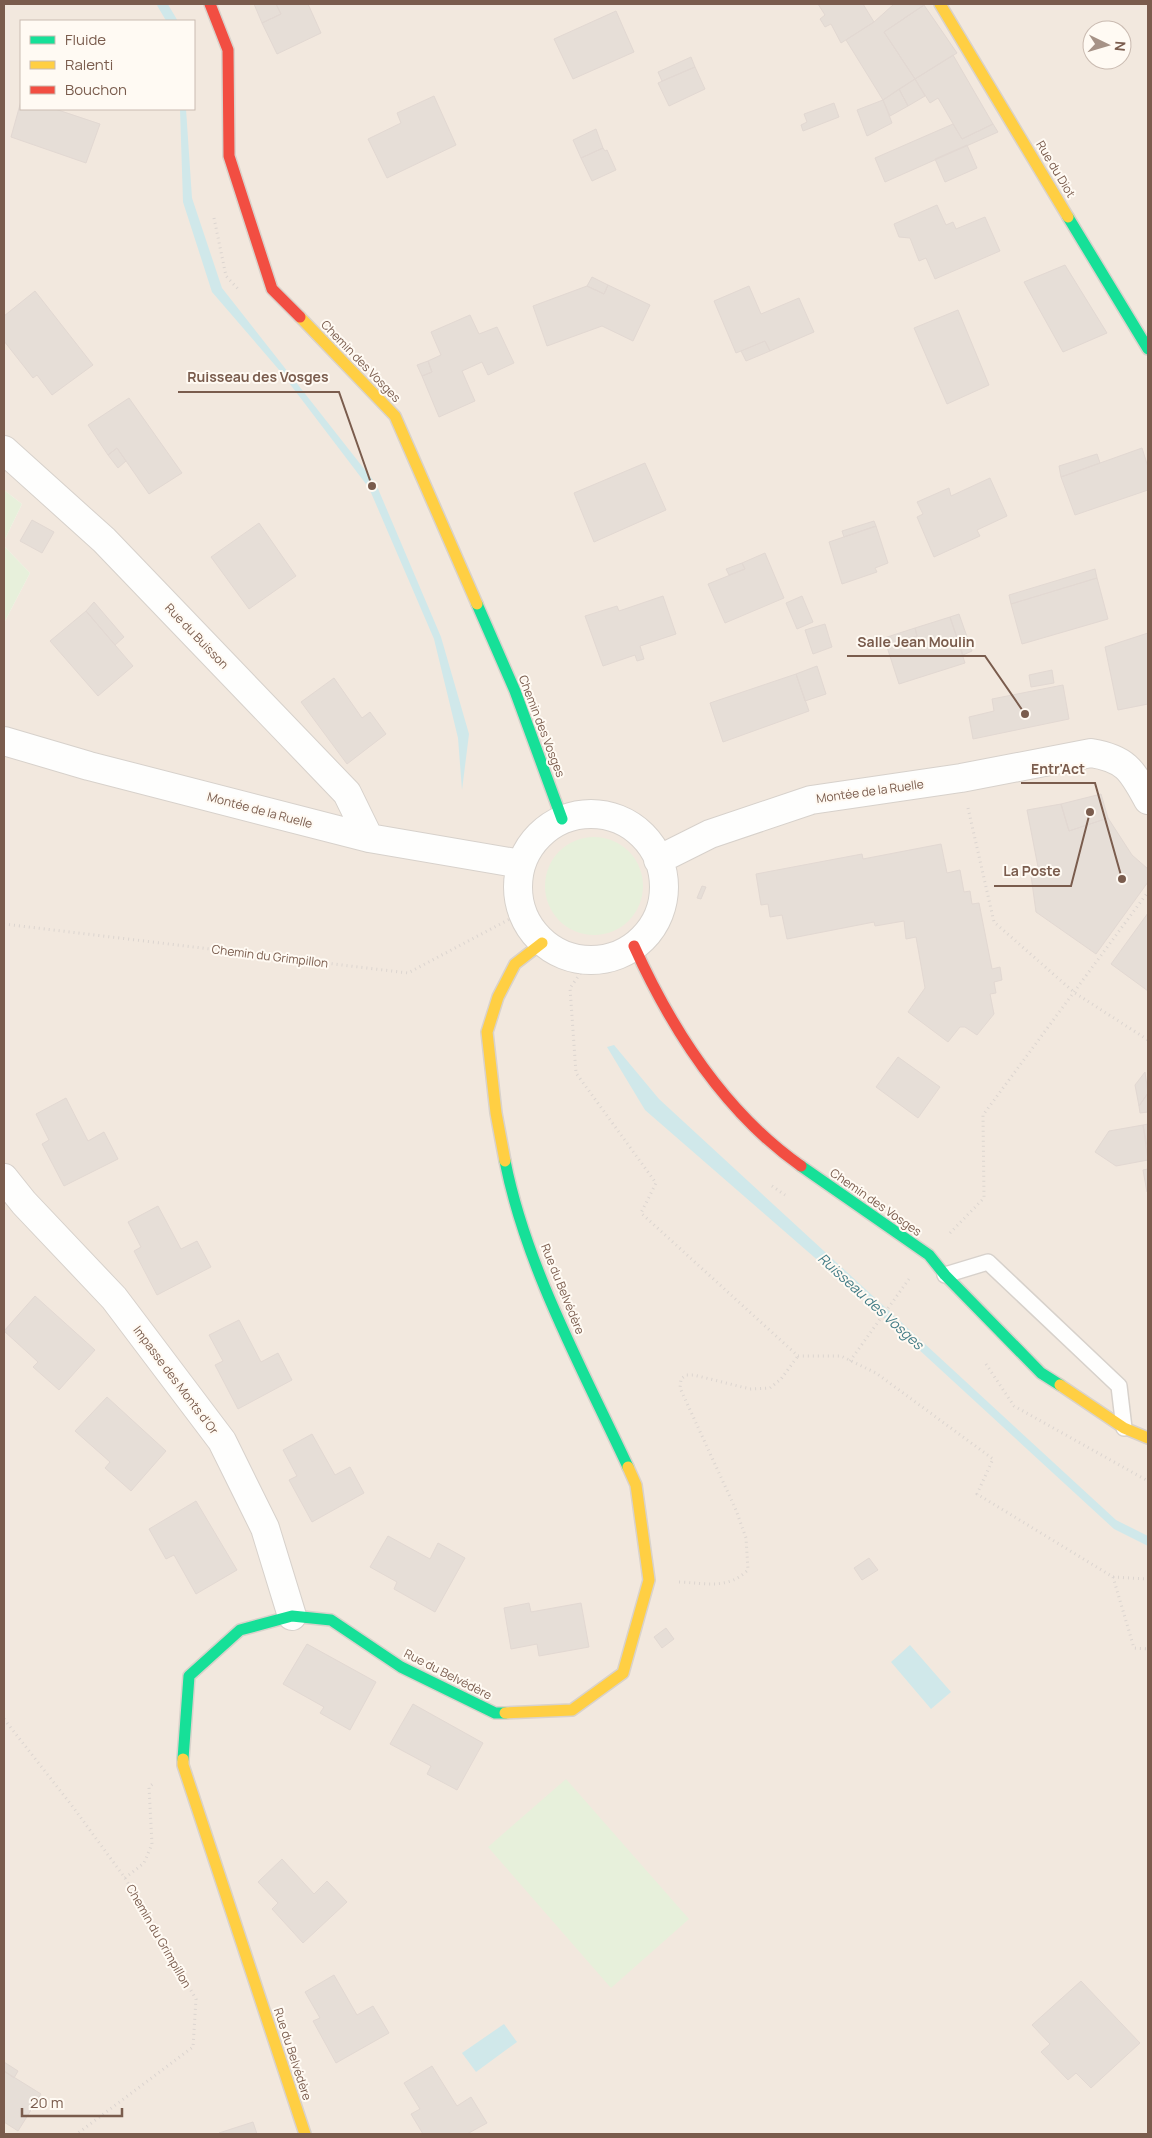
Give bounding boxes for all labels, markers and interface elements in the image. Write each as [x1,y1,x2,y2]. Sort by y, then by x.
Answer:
legend [20,20,195,110]
north arrow [1082,20,1132,70]
text: Fluide [65,29,106,50]
text: N [1111,40,1130,52]
text: Ralenti [65,54,113,75]
text: Bouchon [65,79,127,100]
street label: Rue du Diot [1032,137,1080,201]
street label: Chemin des Vosges [317,316,405,406]
callout: Ruisseau des Vosges [178,363,339,392]
text: Ruisseau des Vosges [187,367,329,386]
street label: Rue du Buisson [161,600,233,672]
callout: Salle Jean Moulin [847,627,985,656]
text: Salle Jean Moulin [857,632,975,651]
street label: Chemin des Vosges [515,672,569,780]
callout: Entr'Act [1021,754,1095,783]
text: Entr'Act [1031,759,1085,778]
street label: Montée de la Ruelle [815,775,925,807]
street label: Montée de la Ruelle [206,788,314,832]
callout: La Poste [994,857,1071,886]
text: La Poste [1003,861,1061,880]
street label: Chemin du Grimpillon [211,940,329,972]
street label: Chemin des Vosges [827,1164,925,1240]
street label: Rue du Belvédère [537,1241,589,1337]
water label: Ruisseau des Vosges [814,1249,929,1355]
street label: Impasse des Monts d'Or [129,1322,223,1438]
street label: Rue du Belvédère [401,1645,495,1703]
street label: Chemin du Grimpillon [122,1881,196,1991]
street label: Rue du Belvédère [270,2006,316,2102]
scale bar [22,2086,122,2118]
text: 20 m [30,2092,63,2113]

